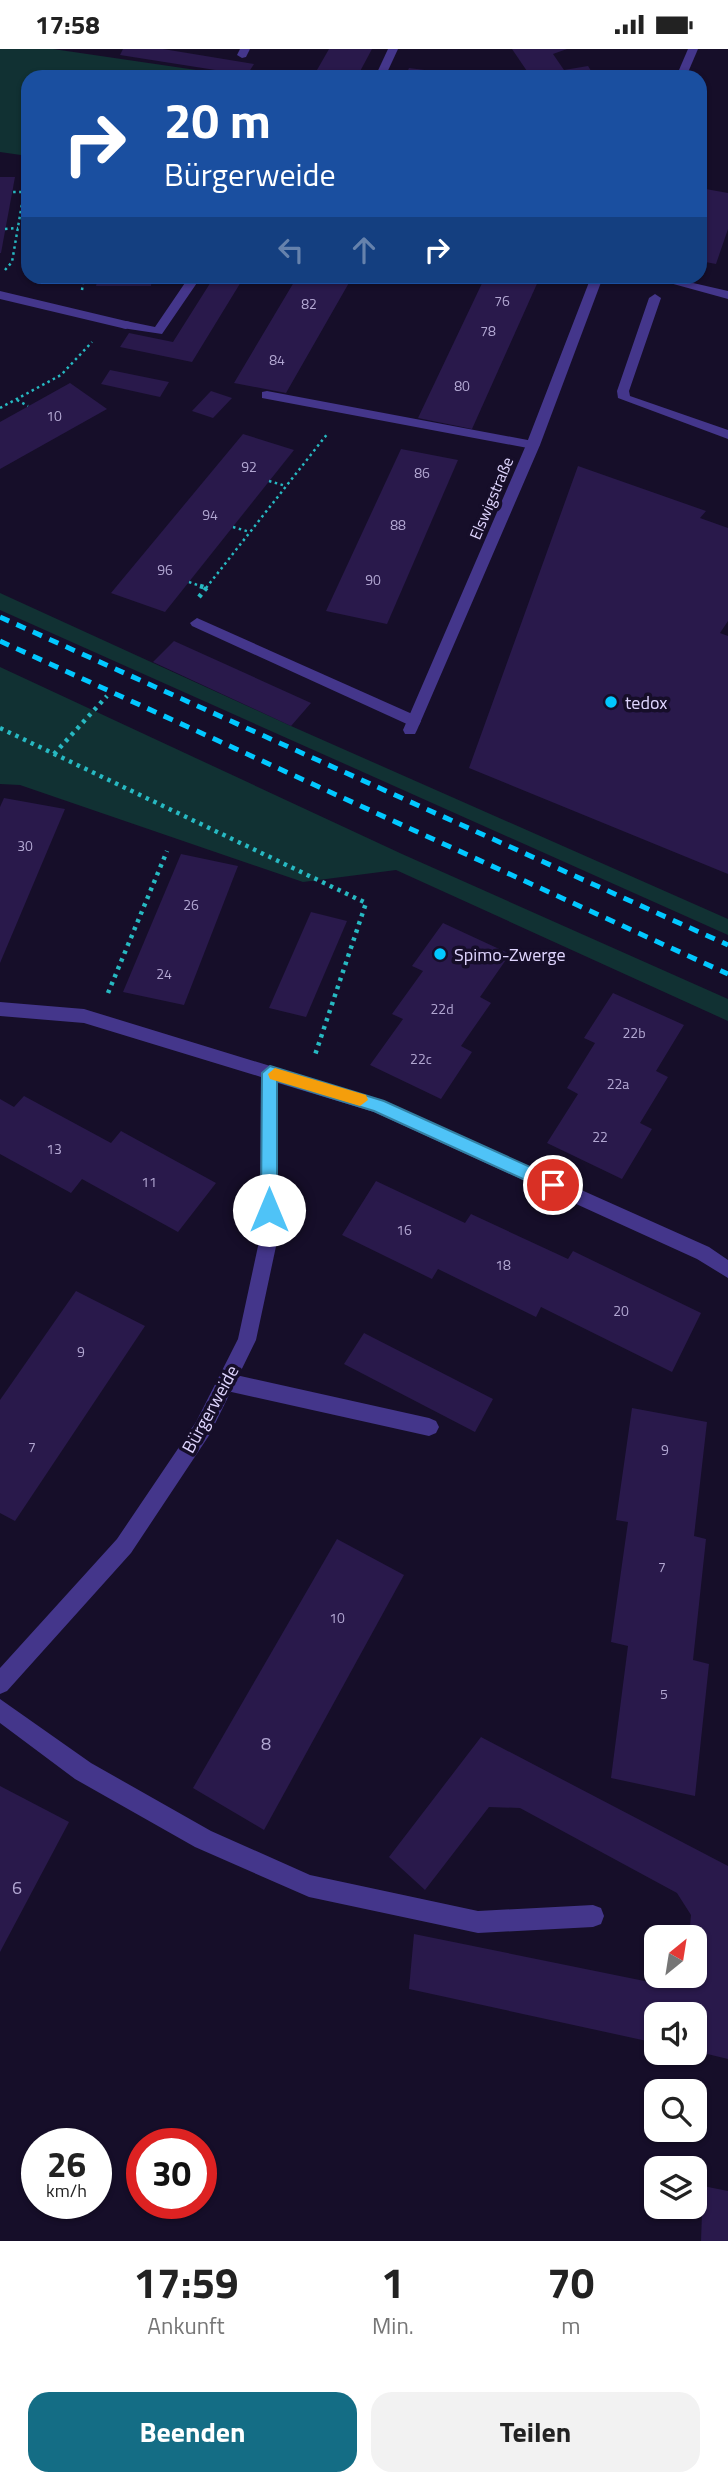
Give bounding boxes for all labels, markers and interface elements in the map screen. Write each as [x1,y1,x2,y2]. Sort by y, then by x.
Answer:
text: 17:58 [35,5,100,44]
text: 20 m [164,82,271,157]
icon: right [49,98,140,189]
text: Bürgerweide [164,150,336,198]
icon: left [272,231,310,269]
icon: ahead [345,231,383,269]
icon: right [418,231,456,269]
house number: 76 [494,290,510,311]
house number: 82 [301,293,317,314]
house number: 78 [480,320,496,341]
house number: 84 [269,349,285,370]
house number: 80 [454,375,470,396]
house number: 10 [46,405,62,426]
street label: Elswigstraße [463,453,519,543]
house number: 92 [241,456,257,477]
house number: 86 [414,462,430,483]
house number: 94 [202,504,218,525]
house number: 88 [390,514,406,535]
house number: 96 [157,559,173,580]
house number: 90 [365,569,381,590]
place label: tedox [625,689,667,716]
marker: tedox [603,694,619,710]
house number: 30 [17,835,33,856]
house number: 26 [183,894,199,915]
place label: Spimo-Zwerge [454,941,566,968]
marker: Spimo-Zwerge [432,946,448,962]
house number: 24 [156,963,172,984]
house number: 22d [430,998,454,1019]
house number: 22b [622,1022,646,1043]
house number: 22c [410,1048,432,1069]
house number: 22a [607,1073,629,1094]
house number: 22 [592,1126,608,1147]
house number: 13 [46,1138,62,1159]
pin [523,1155,583,1215]
icon: arrive [534,1166,572,1204]
house number: 11 [141,1171,157,1192]
position arrow [232,1173,306,1247]
house number: 16 [396,1219,412,1240]
house number: 18 [495,1254,511,1275]
house number: 20 [613,1300,629,1321]
house number: 9 [77,1341,85,1362]
street label: Bürgerweide [175,1360,245,1458]
house number: 7 [28,1436,36,1457]
house number: 9 [661,1439,669,1460]
house number: 7 [658,1556,666,1577]
house number: 10 [329,1607,345,1628]
house number: 5 [660,1683,668,1704]
house number: 8 [261,1730,271,1757]
house number: 6 [12,1874,22,1901]
north arrow [644,1925,707,1988]
map controls [644,1925,707,2219]
button: sound [644,2002,707,2065]
button: search [644,2079,707,2142]
speed limit sign: 30 [126,2128,217,2219]
text: 26 [47,2137,86,2191]
button: layers [644,2156,707,2219]
text: km/h [46,2177,87,2204]
text: 17:59 [134,2250,238,2314]
text: 1 [381,2250,405,2314]
text: 70 [547,2250,594,2314]
text: Ankunft [147,2308,225,2343]
text: Min. [372,2308,414,2343]
text: m [561,2308,580,2343]
button: Beenden [28,2392,357,2472]
button: Teilen [371,2392,700,2472]

